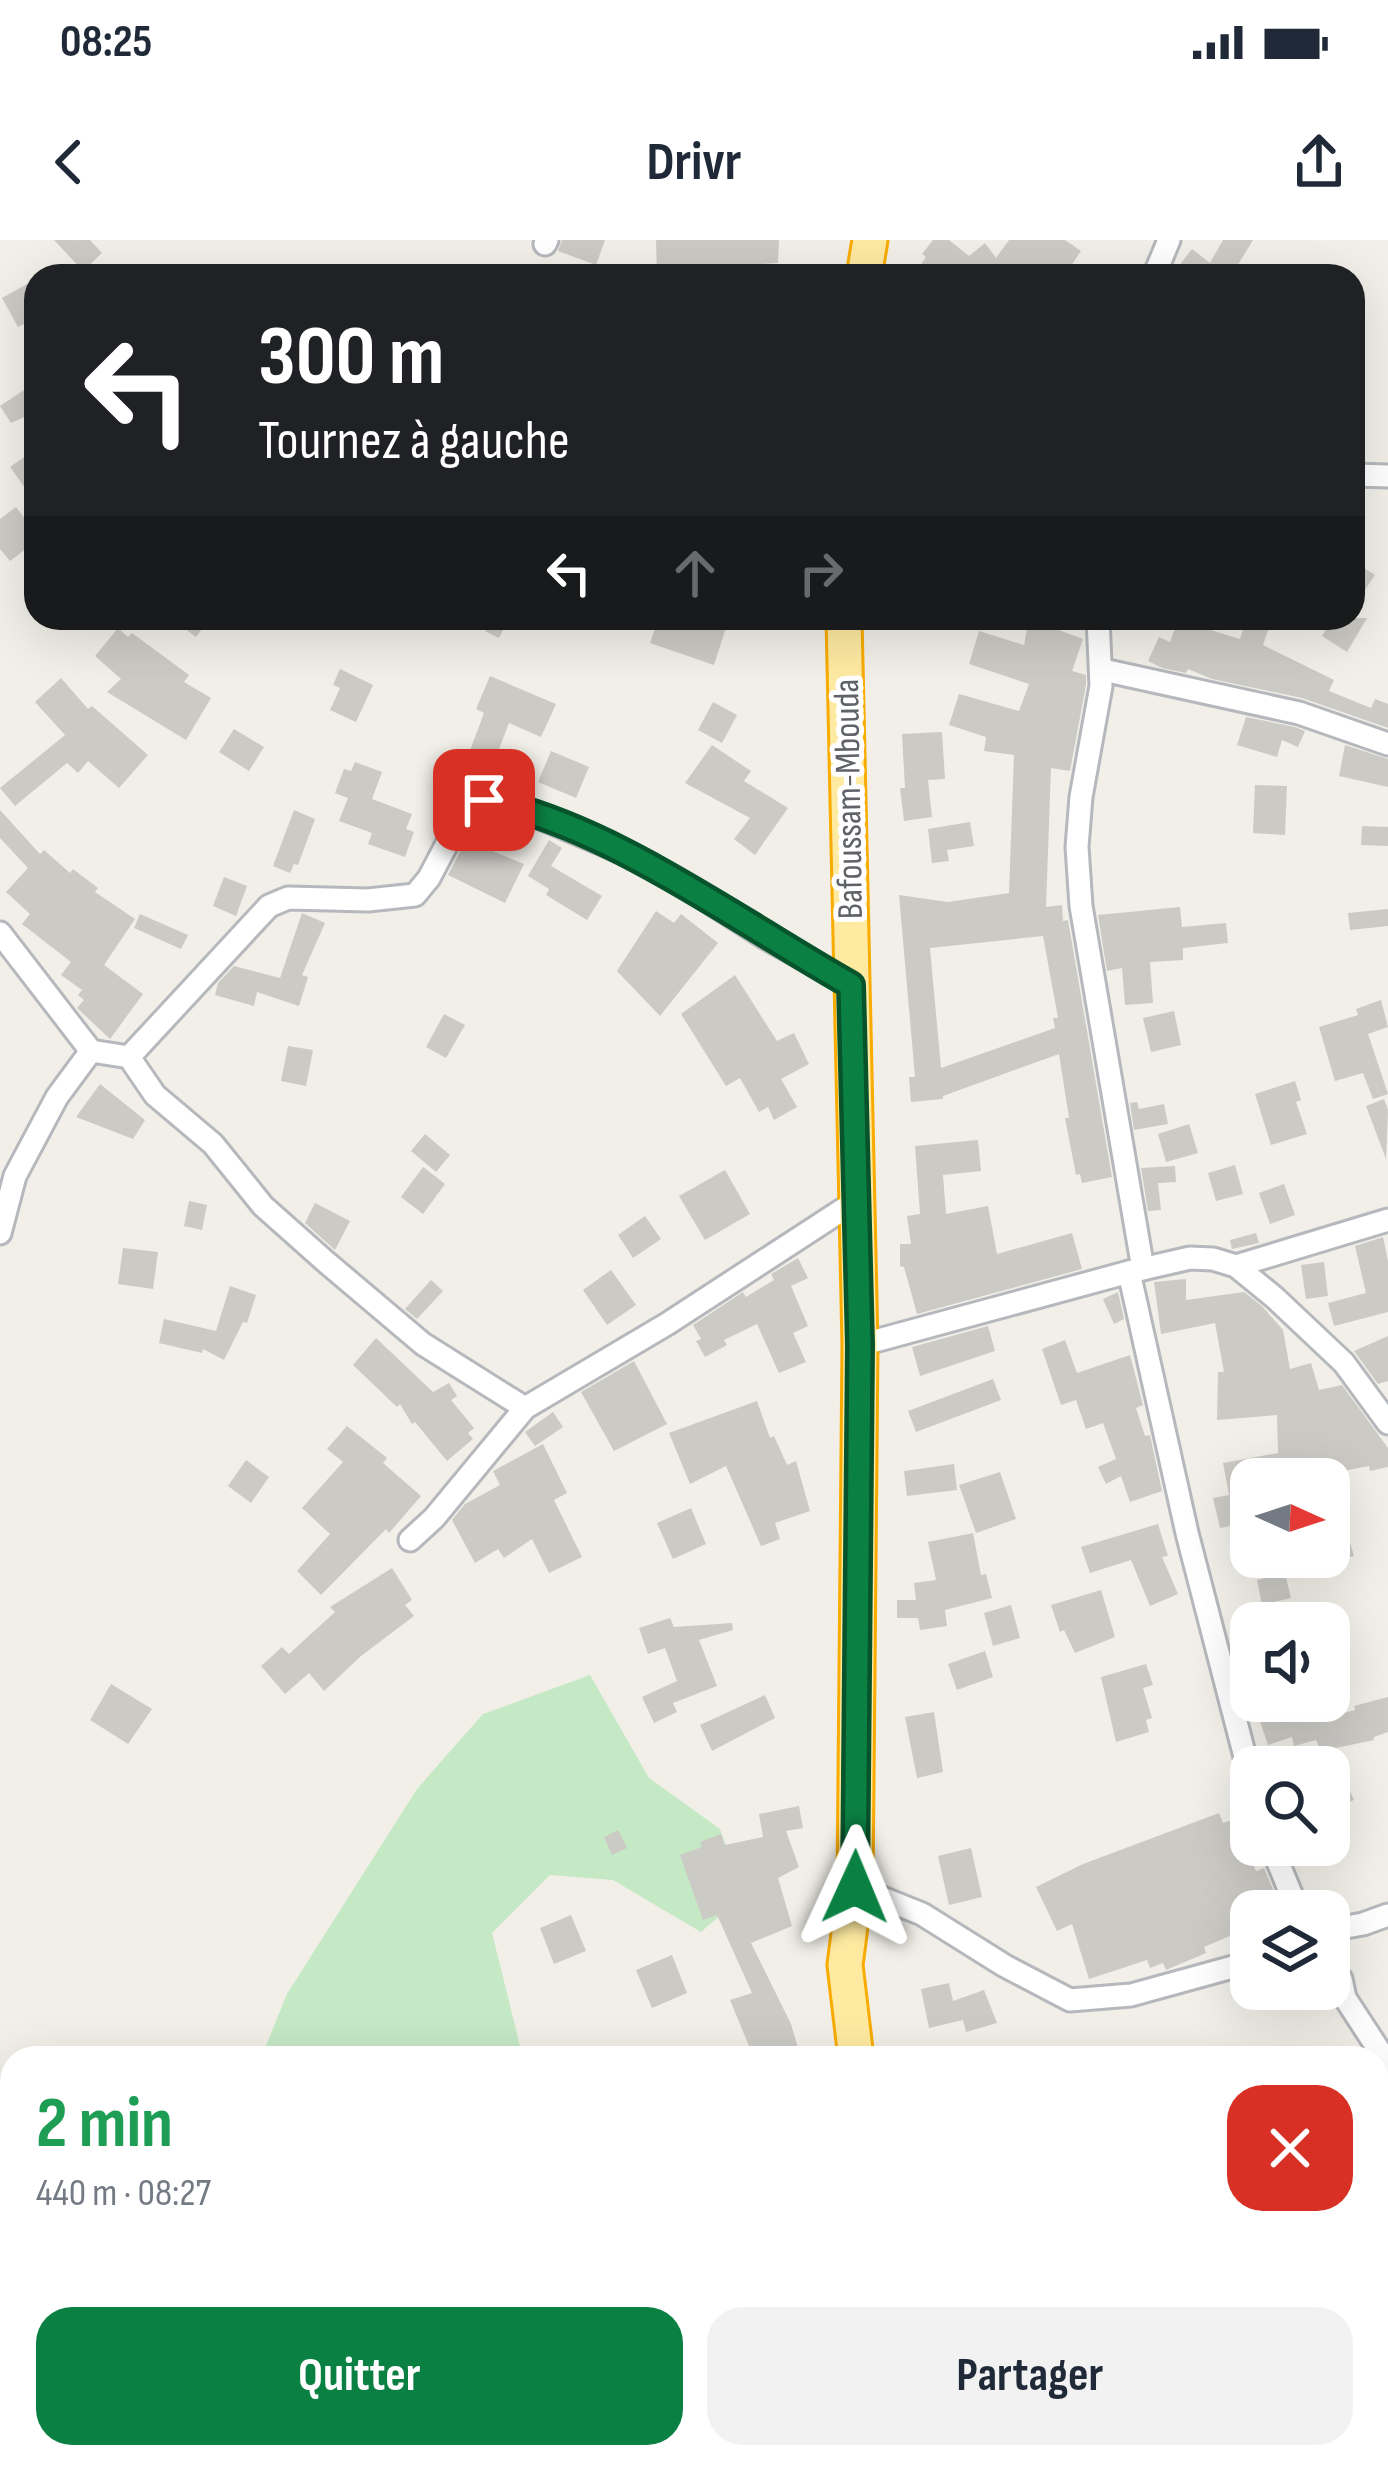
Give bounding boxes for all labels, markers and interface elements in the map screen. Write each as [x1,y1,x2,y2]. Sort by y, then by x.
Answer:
text: 08:25 [60,15,152,70]
icon: back [36,129,102,195]
icon: share [1286,129,1352,195]
text: Drivr [647,130,741,195]
text: 300 m [258,307,444,408]
icon: left [60,312,216,468]
text: Tournez à gauche [258,409,570,474]
icon: left [536,540,602,606]
icon: ahead [662,540,728,606]
icon: right [788,540,854,606]
street label: Bafoussam-Mbouda [826,678,873,919]
pin [433,749,535,851]
icon: arrive [451,767,517,833]
north arrow [1230,1458,1350,1578]
map controls [1230,1458,1350,2010]
button: sound [1230,1602,1350,1722]
button: search [1230,1746,1350,1866]
position arrow [792,1824,918,1950]
button: layers [1230,1890,1350,2010]
text: 2 min [36,2081,173,2168]
button: close [1227,2085,1353,2211]
text: 440 m · 08:27 [36,2170,211,2217]
button: Quitter [36,2307,683,2445]
button: Partager [707,2307,1353,2445]

